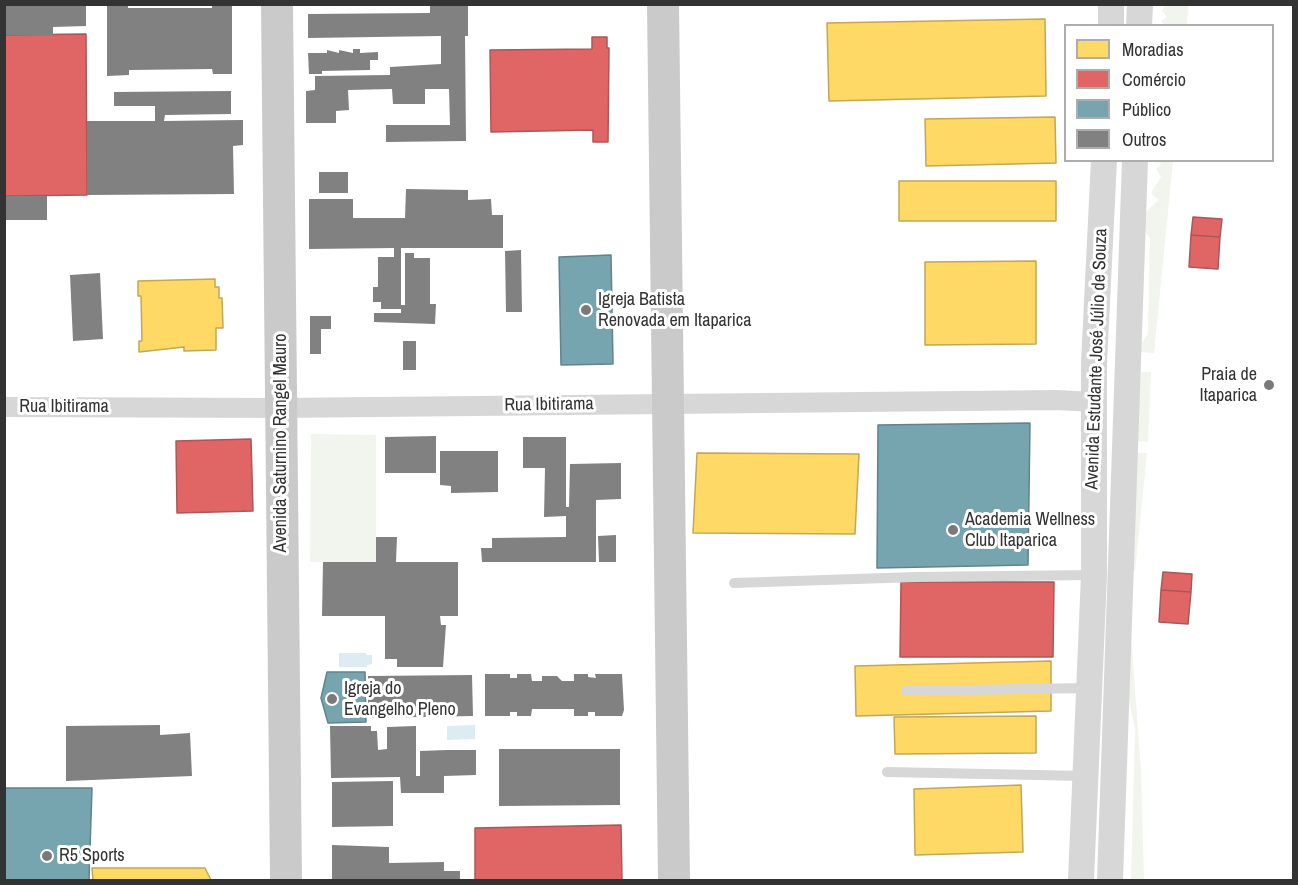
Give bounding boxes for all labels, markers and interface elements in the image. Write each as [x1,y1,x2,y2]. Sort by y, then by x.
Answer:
legend [1064,24,1274,162]
text: Moradias [1122,37,1184,62]
text: Comércio [1122,67,1186,92]
text: Público [1122,97,1171,122]
text: Outros [1122,127,1166,152]
street label: Avenida Estudante José Júlio de Souza [1082,228,1112,490]
place label: Igreja Batista Renovada em Itaparica [598,289,751,332]
marker: Igreja Batista Renovada em Itaparica [579,303,593,317]
street label: Avenida Saturnino Rangel Mauro [270,334,292,552]
place label: Praia de Itaparica [1200,364,1257,406]
marker: Praia de Itaparica [1262,378,1276,392]
street label: Rua Ibitirama [504,393,594,417]
street label: Rua Ibitirama [19,396,109,418]
place label: Academia Wellness Club Itaparica [965,509,1095,552]
marker: Academia Wellness Club Itaparica [946,523,960,537]
place label: Igreja do Evangelho Pleno [344,678,456,720]
marker: Igreja do Evangelho Pleno [325,692,339,706]
place label: R5 Sports [59,845,125,867]
marker: R5 Sports [40,849,54,863]

